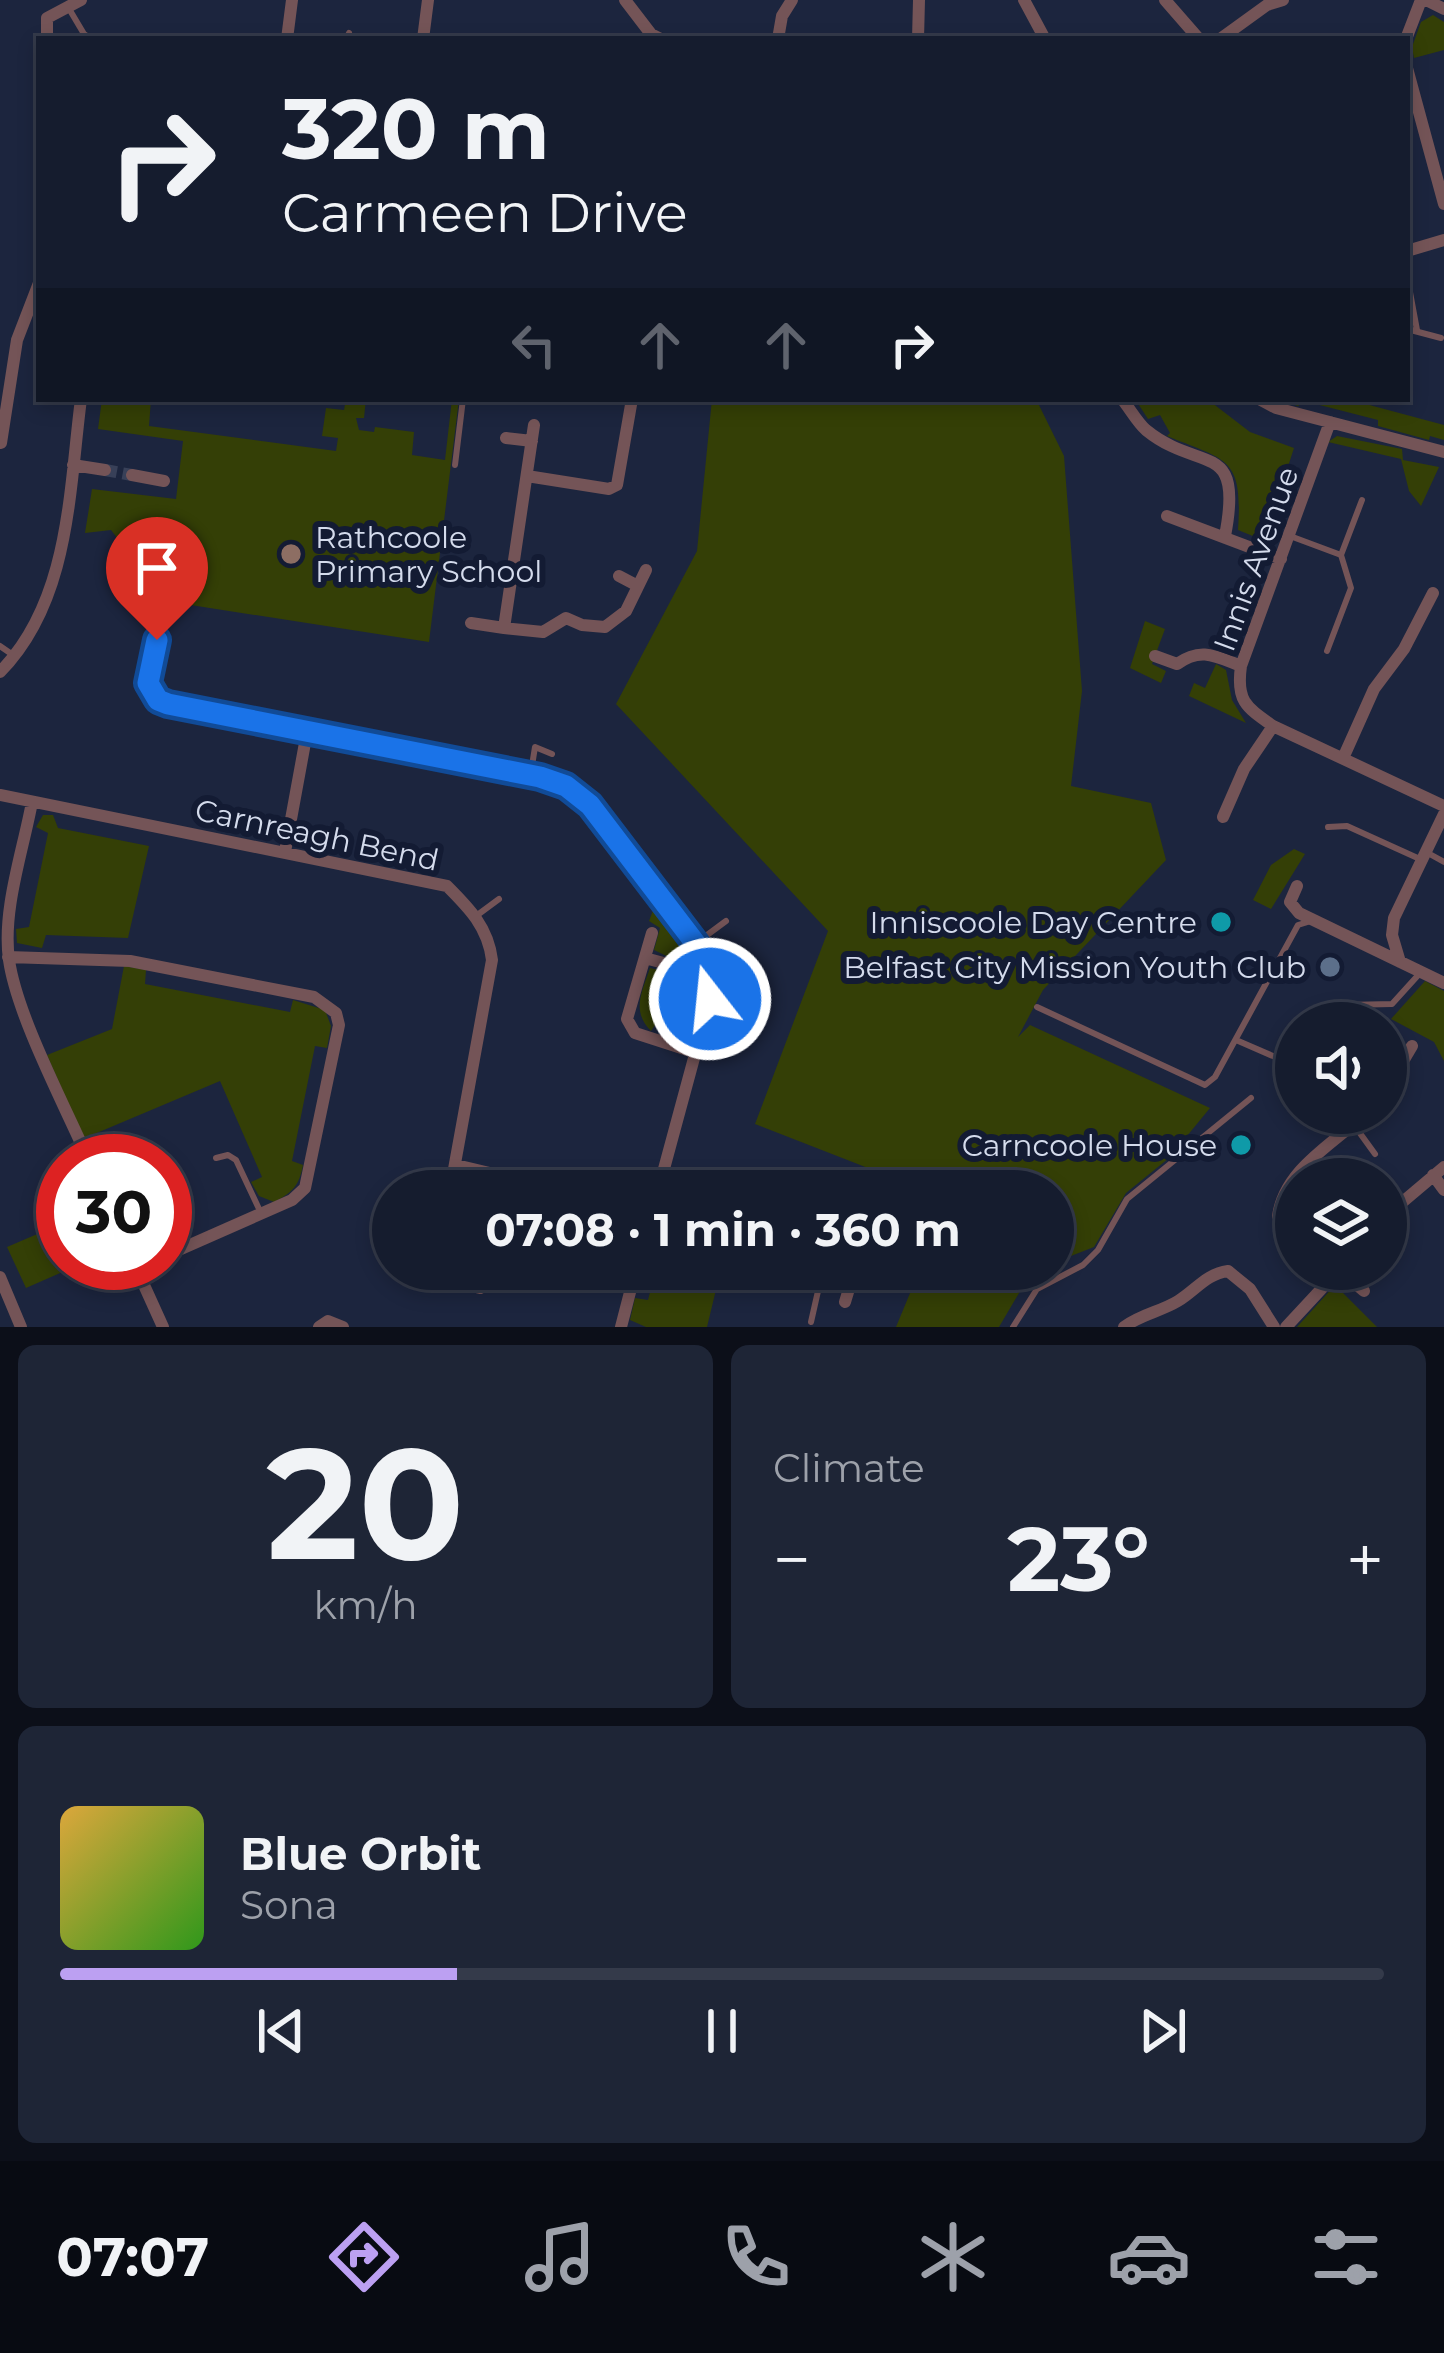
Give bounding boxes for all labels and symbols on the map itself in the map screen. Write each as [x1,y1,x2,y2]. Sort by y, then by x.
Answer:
street label: Innis Avenue [1206,462,1306,656]
pin [106,517,208,640]
place label: Rathcoole Primary School [315,519,542,590]
marker: Rathcoole Primary School [278,541,304,567]
street label: Carnreagh Bend [192,791,442,879]
place label: Inniscoole Day Centre [869,904,1197,941]
marker: Inniscoole Day Centre [1208,909,1234,935]
position arrow [647,936,773,1062]
place label: Belfast City Mission Youth Club [843,949,1306,986]
marker: Belfast City Mission Youth Club [1317,954,1343,980]
place label: Carncoole House [962,1127,1217,1164]
marker: Carncoole House [1228,1132,1254,1158]
speed limit sign: 30 [36,1134,192,1290]

